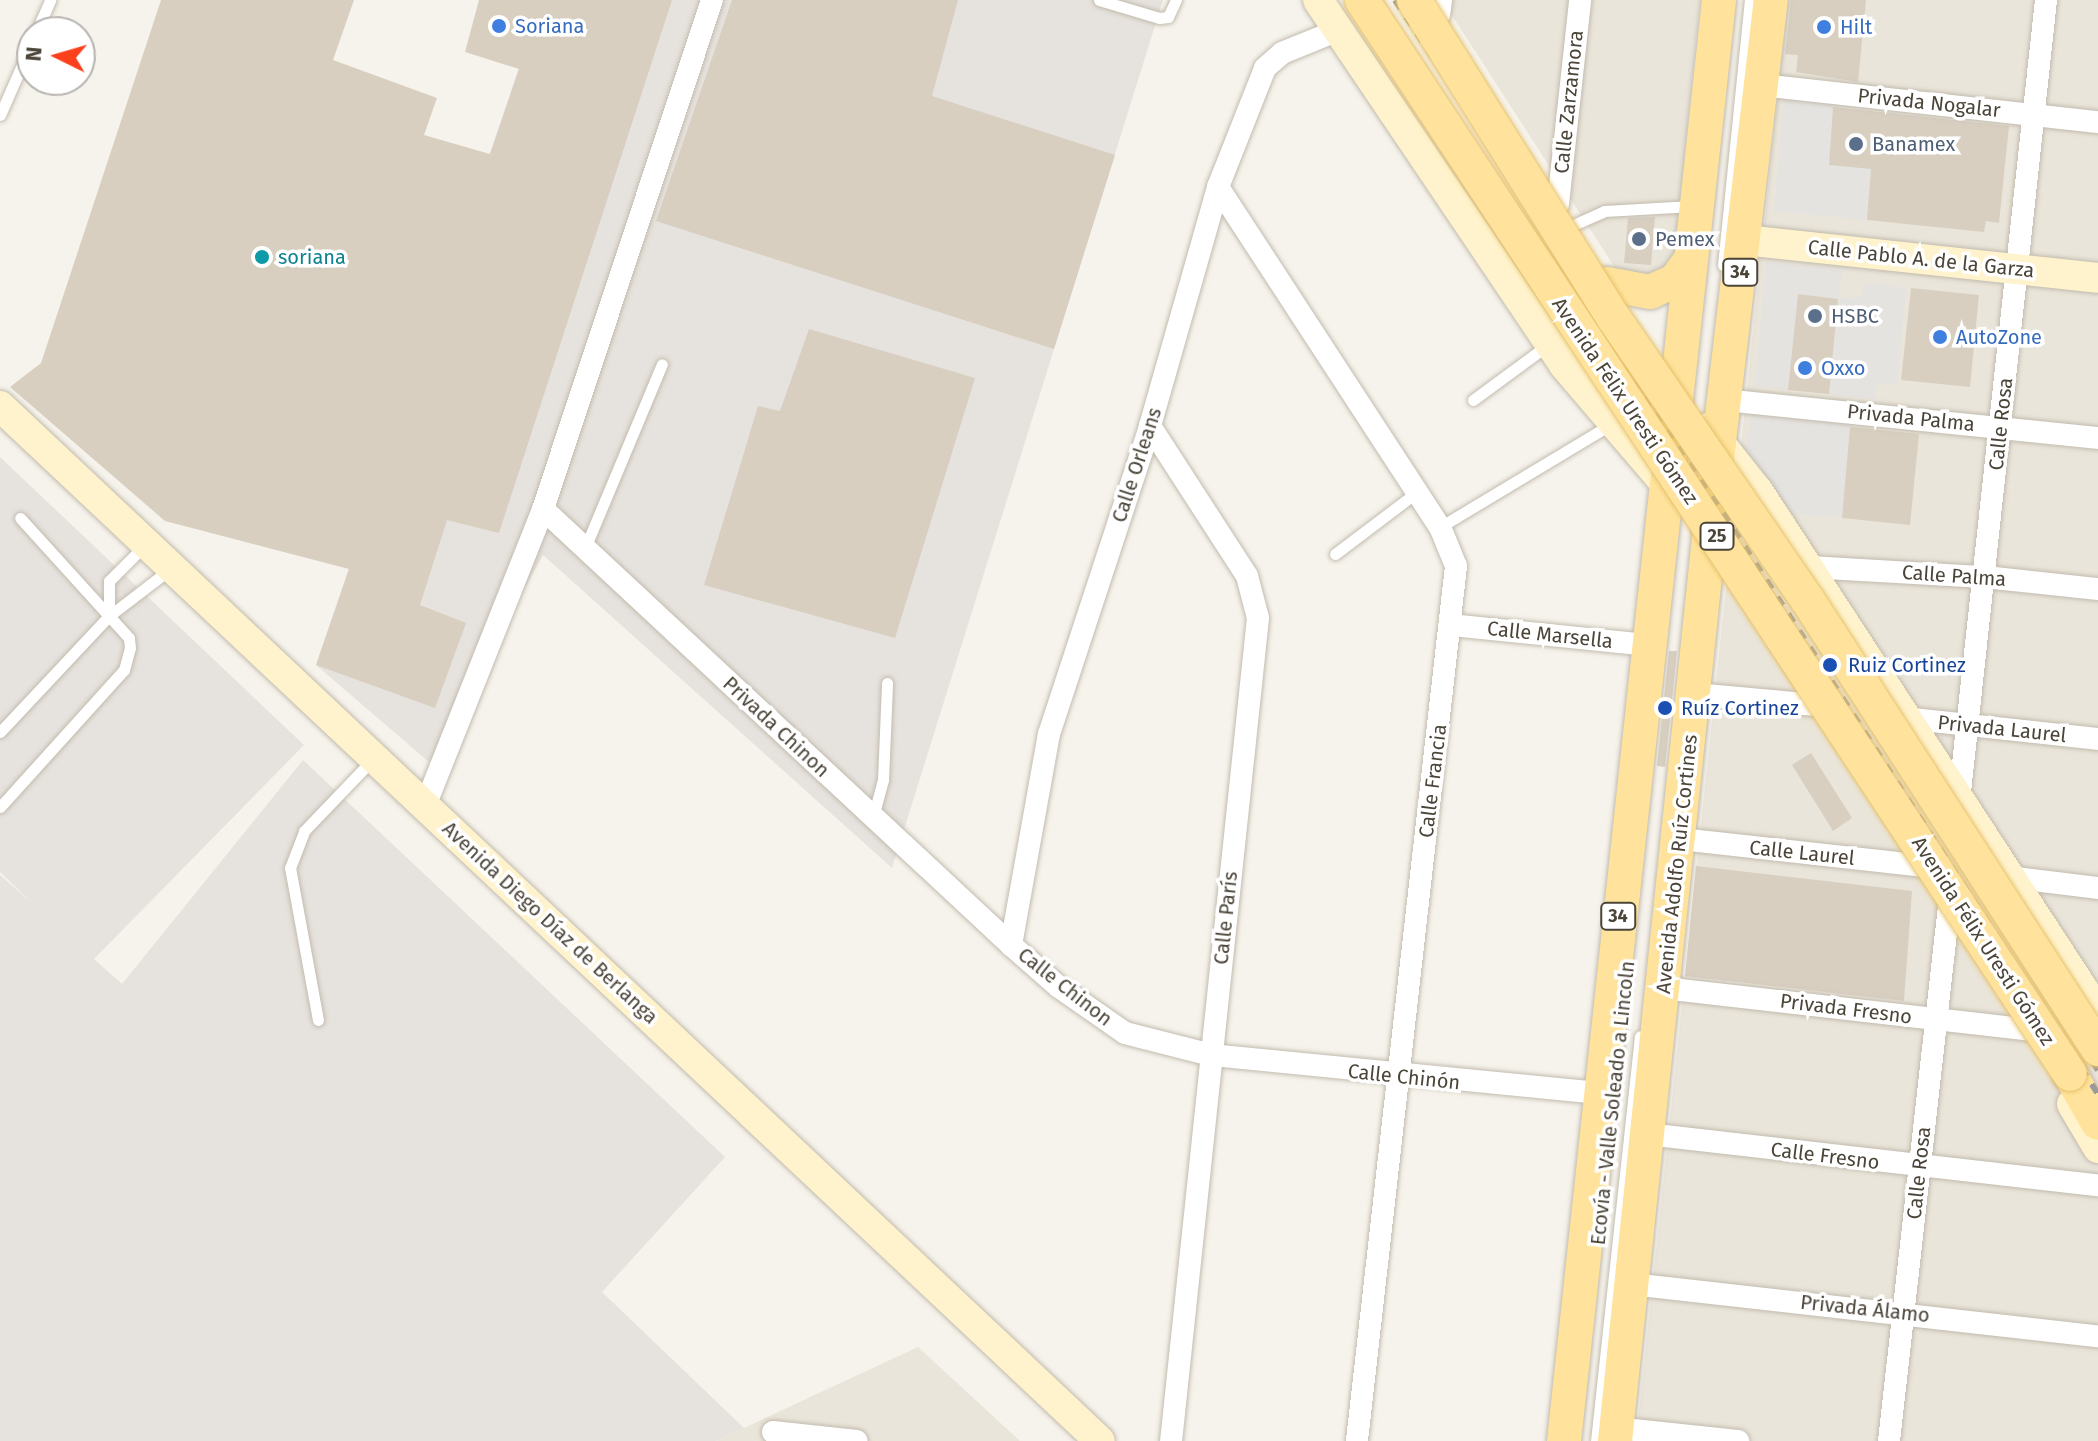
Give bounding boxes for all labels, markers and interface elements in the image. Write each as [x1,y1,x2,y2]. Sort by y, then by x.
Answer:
place label: Soriana [515,14,584,38]
place label: Hilt [1840,15,1872,39]
north arrow [16,16,96,96]
marker: Soriana [490,17,508,35]
marker: Hilt [1815,18,1833,36]
street label: Calle Zarzamora [1550,29,1588,175]
text: N [20,46,48,62]
street label: Privada Nogalar [1856,84,2002,122]
place label: Banamex [1872,132,1955,156]
marker: Banamex [1847,135,1865,153]
place label: Pemex [1655,227,1714,251]
marker: Pemex [1630,230,1648,248]
street label: Calle Pablo A. de la Garza [1807,235,2035,283]
place label: soriana [278,245,346,269]
marker: soriana [253,248,271,266]
road number: 34 [1722,258,1758,286]
street label: Avenida Félix Uresti Gómez [1547,293,1703,509]
place label: HSBC [1831,304,1879,328]
marker: HSBC [1806,307,1824,325]
place label: AutoZone [1956,325,2042,349]
marker: AutoZone [1931,328,1949,346]
place label: Oxxo [1821,356,1866,380]
marker: Oxxo [1796,359,1814,377]
street label: Calle Rosa [1984,377,2018,471]
street label: Privada Palma [1846,399,1976,437]
street label: Calle Orleans [1107,404,1167,526]
road number: 25 [1699,522,1735,550]
street label: Calle Palma [1901,560,2007,592]
street label: Calle Marsella [1486,616,1614,654]
place label: Ruiz Cortinez [1848,653,1966,677]
marker: Ruiz Cortinez [1819,654,1841,676]
street label: Privada Chinon [718,672,834,782]
place label: Ruíz Cortinez [1681,696,1799,720]
marker: Ruíz Cortinez [1656,699,1674,717]
street label: Privada Laurel [1936,710,2068,748]
street label: Calle Francia [1414,723,1452,839]
street label: Avenida Adolfo Ruíz Cortines [1651,733,1703,995]
street label: Avenida Diego Díaz de Berlanga [437,817,663,1029]
street label: Avenida Félix Uresti Gómez [1907,832,2059,1050]
street label: Calle Laurel [1748,836,1856,870]
street label: Calle París [1209,870,1243,966]
road number: 34 [1600,902,1636,930]
street label: Calle Chinon [1013,943,1117,1031]
street label: Ecovía - Valle Soleado a Lincoln [1586,960,1640,1246]
street label: Privada Fresno [1779,989,1913,1029]
street label: Calle Chinón [1347,1059,1461,1095]
street label: Calle Rosa [1902,1126,1936,1220]
street label: Calle Fresno [1769,1137,1881,1175]
street label: Privada Álamo [1799,1290,1931,1328]

